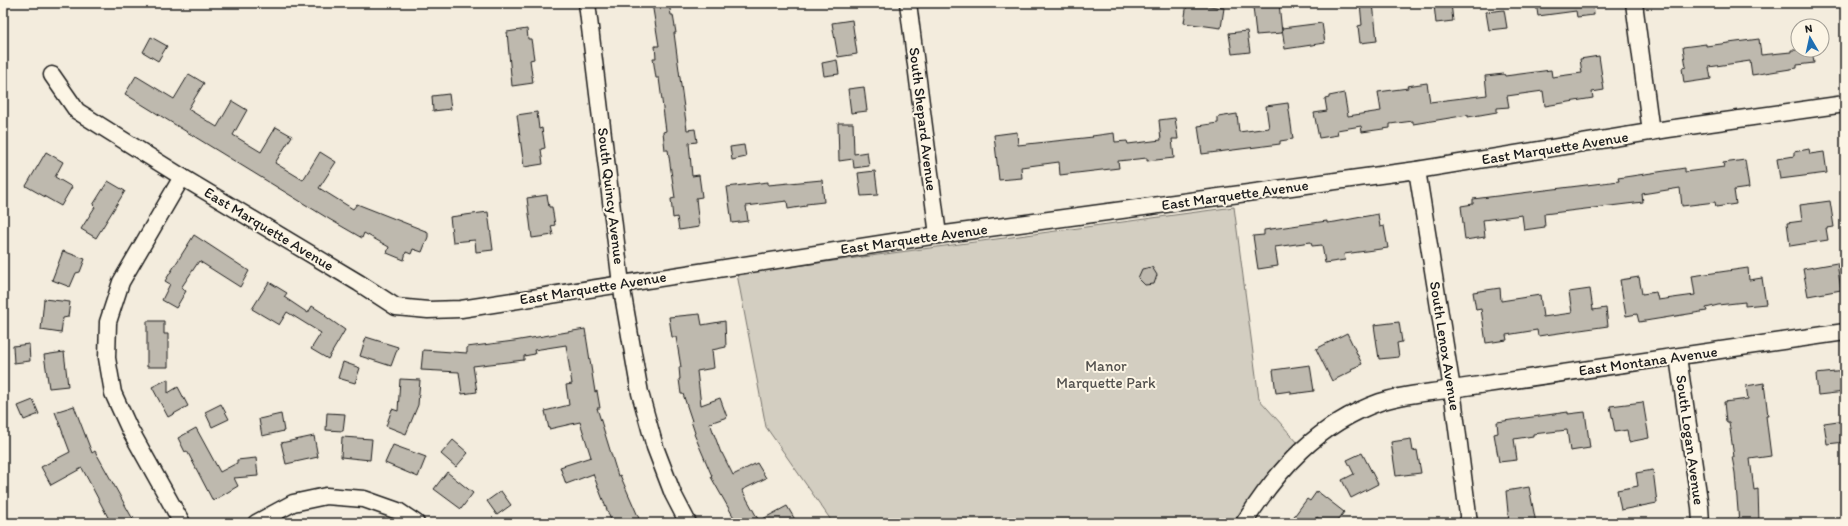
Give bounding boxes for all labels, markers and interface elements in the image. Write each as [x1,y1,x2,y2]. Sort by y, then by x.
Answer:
north arrow [1790,18,1830,58]
text: N [1804,22,1813,36]
street label: South Shepard Avenue [905,46,941,192]
street label: South Quincy Avenue [594,127,628,265]
street label: East Marquette Avenue [1480,128,1630,168]
street label: East Marquette Avenue [1160,176,1310,214]
street label: East Marquette Avenue [201,183,337,275]
street label: East Marquette Avenue [839,220,989,258]
street label: East Marquette Avenue [518,268,668,308]
street label: South Lenox Avenue [1426,280,1464,412]
street label: East Montana Avenue [1577,342,1719,380]
park label: Manor Marquette Park [1056,357,1156,392]
street label: South Logan Avenue [1672,374,1708,506]

